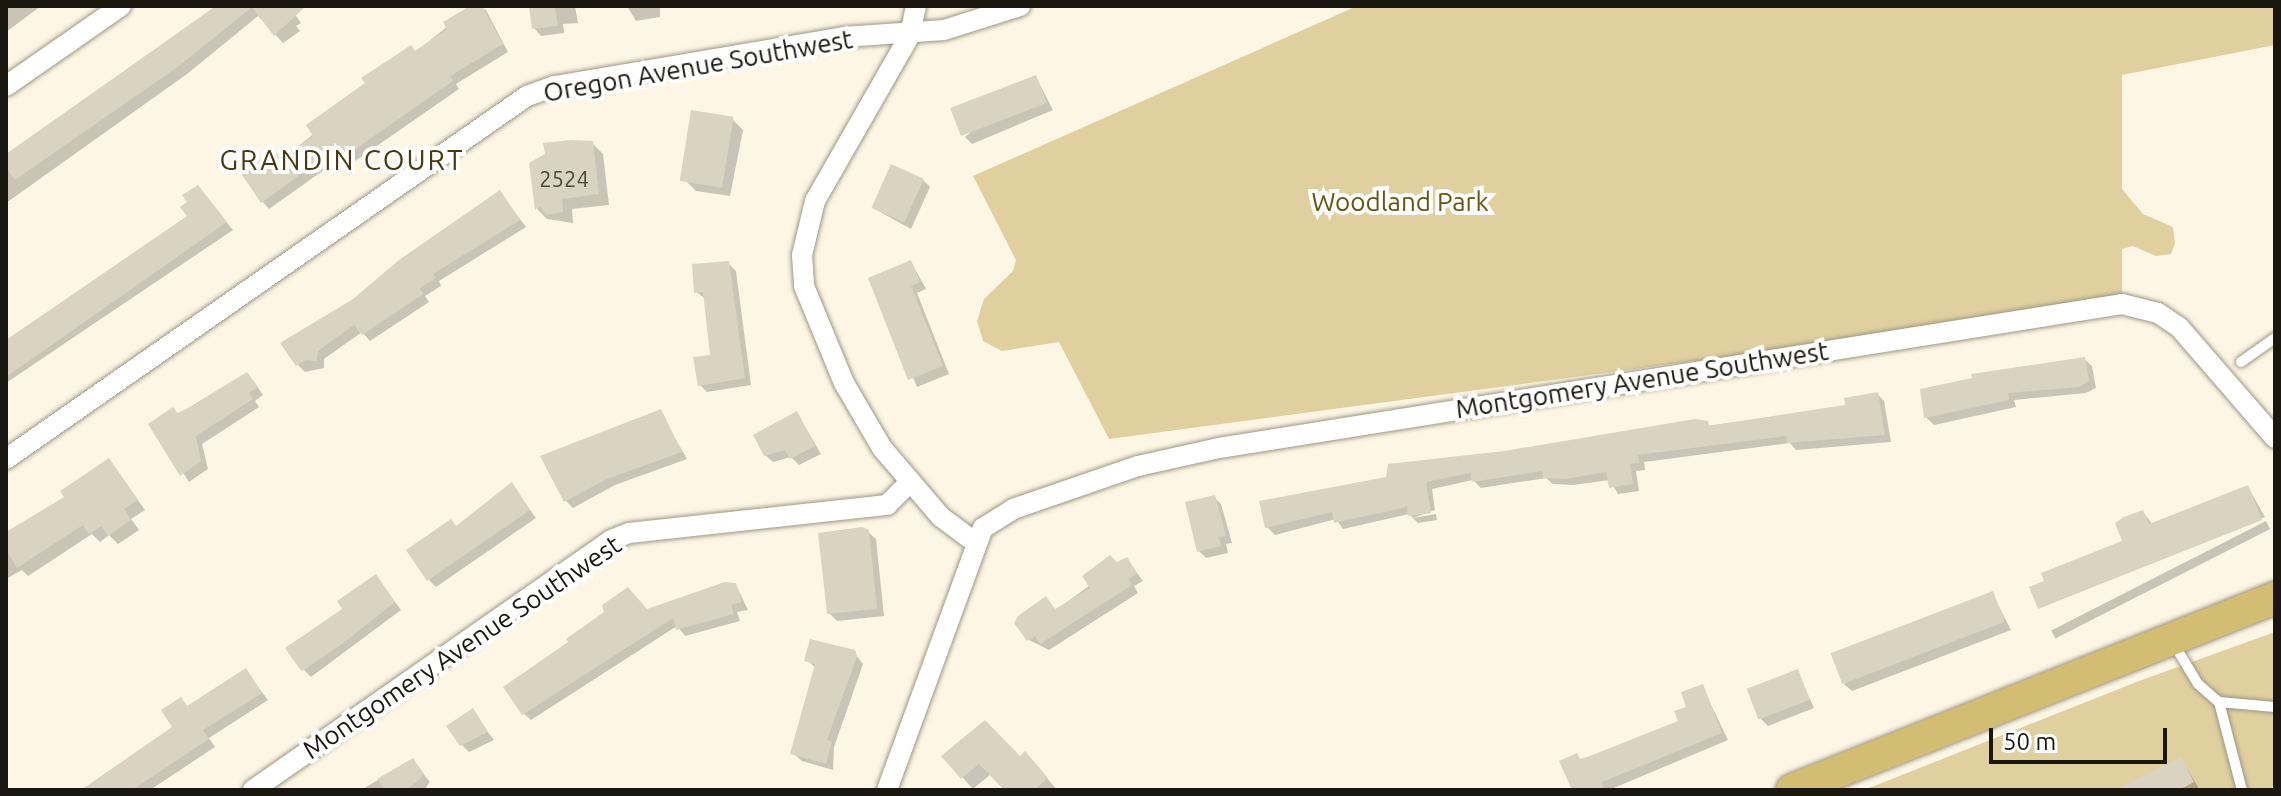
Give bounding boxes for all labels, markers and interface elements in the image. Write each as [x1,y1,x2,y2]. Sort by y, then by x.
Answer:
street label: Oregon Avenue Southwest [541,23,855,109]
district label: GRANDIN COURT [219,143,465,177]
house number: 2524 [539,166,589,192]
park label: Woodland Park [1311,186,1489,218]
street label: Montgomery Avenue Southwest [1453,335,1831,425]
street label: Montgomery Avenue Southwest [297,529,627,765]
scale bar [1993,712,2171,762]
text: 50 m [2003,728,2056,755]

